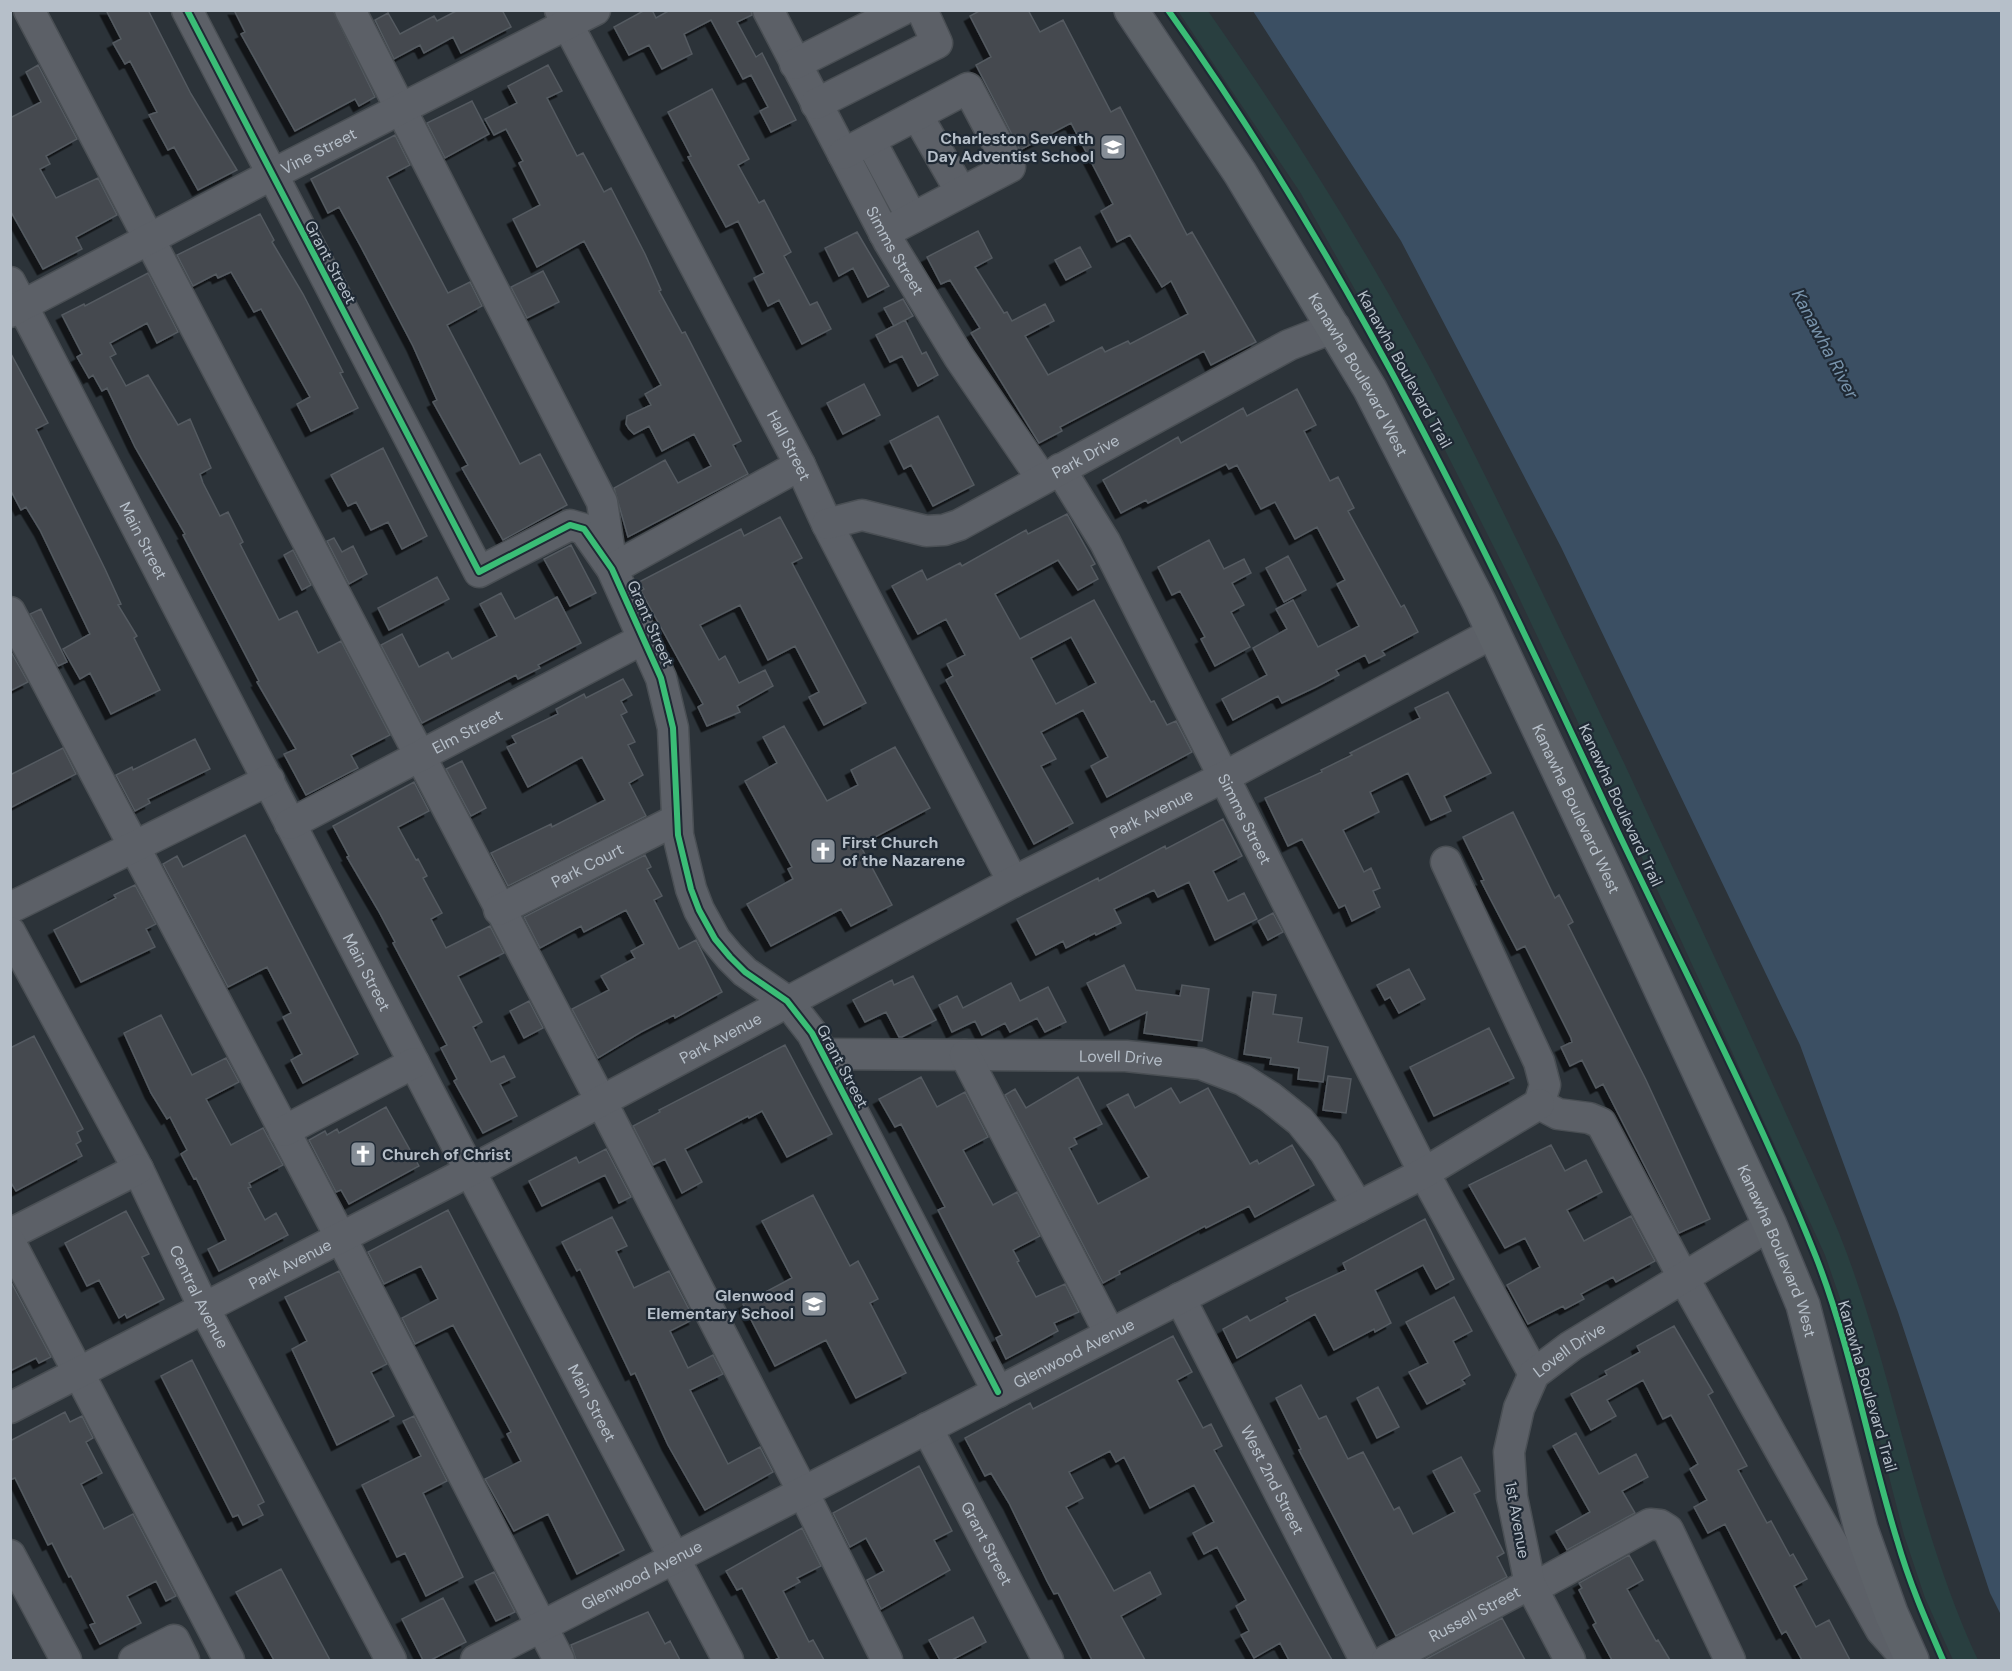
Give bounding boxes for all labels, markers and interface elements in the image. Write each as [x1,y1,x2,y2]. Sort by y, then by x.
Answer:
street label: Vine Street [277,123,360,179]
place label: Charleston Seventh Day Adventist School [927,128,1094,167]
school or university icon: Charleston Seventh Day Adventist School [1098,132,1128,162]
street label: Simms Street [861,202,929,299]
street label: Grant Street [300,217,361,308]
water label: Kanawha River [1786,285,1865,404]
street label: Kanawha Boulevard Trail [1352,287,1457,452]
street label: Kanawha Boulevard West [1303,289,1413,460]
street label: Hall Street [762,407,816,484]
street label: Park Drive [1048,430,1123,483]
street label: Main Street [114,498,172,583]
street label: Grant Street [622,577,679,669]
street label: Elm Street [429,705,506,759]
street label: Kanawha Boulevard Trail [1574,720,1668,890]
street label: Kanawha Boulevard West [1527,721,1625,897]
street label: Simms Street [1213,770,1276,868]
street label: Park Avenue [1106,784,1197,843]
place label: First Church of the Nazarene [842,832,965,871]
church icon: First Church of the Nazarene [808,836,838,866]
street label: Park Court [548,838,627,893]
street label: Main Street [338,930,395,1015]
street label: Park Avenue [676,1008,765,1069]
street label: Grant Street [812,1021,873,1112]
street label: Lovell Drive [1079,1046,1164,1071]
church icon: Church of Christ [348,1139,378,1169]
place label: Church of Christ [382,1144,511,1165]
street label: Kanawha Boulevard West [1732,1161,1821,1340]
street label: Park Avenue [245,1234,335,1294]
street label: Central Avenue [165,1242,234,1352]
place label: Glenwood Elementary School [647,1285,794,1324]
school or university icon: Glenwood Elementary School [799,1289,829,1319]
street label: Kanawha Boulevard Trail [1833,1298,1902,1474]
street label: Glenwood Avenue [1010,1314,1138,1393]
street label: Lovell Drive [1529,1318,1609,1382]
street label: Main Street [563,1361,621,1445]
street label: West 2nd Street [1236,1422,1309,1538]
street label: 1st Avenue [1500,1480,1535,1560]
street label: Grant Street [956,1498,1017,1589]
street label: Glenwood Avenue [577,1536,706,1615]
street label: Russell Street [1425,1581,1524,1647]

